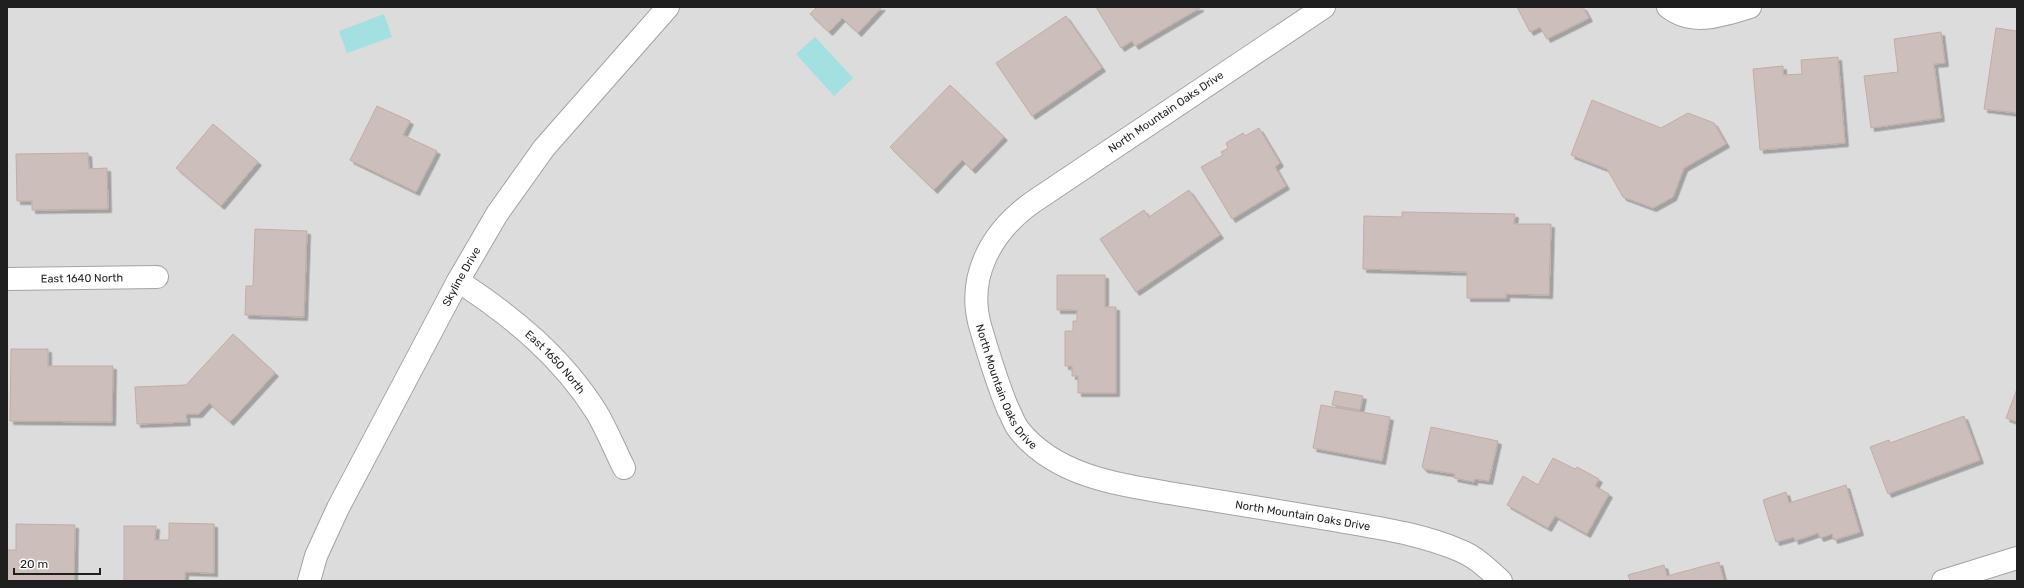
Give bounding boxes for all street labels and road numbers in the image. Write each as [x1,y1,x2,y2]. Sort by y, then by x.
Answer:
street label: North Mountain Oaks Drive [1106,68,1226,156]
street label: Skyline Drive [439,244,483,308]
street label: East 1640 North [41,271,123,285]
street label: North Mountain Oaks Drive [973,323,1040,452]
street label: East 1650 North [523,327,588,396]
street label: North Mountain Oaks Drive [1234,498,1371,533]

